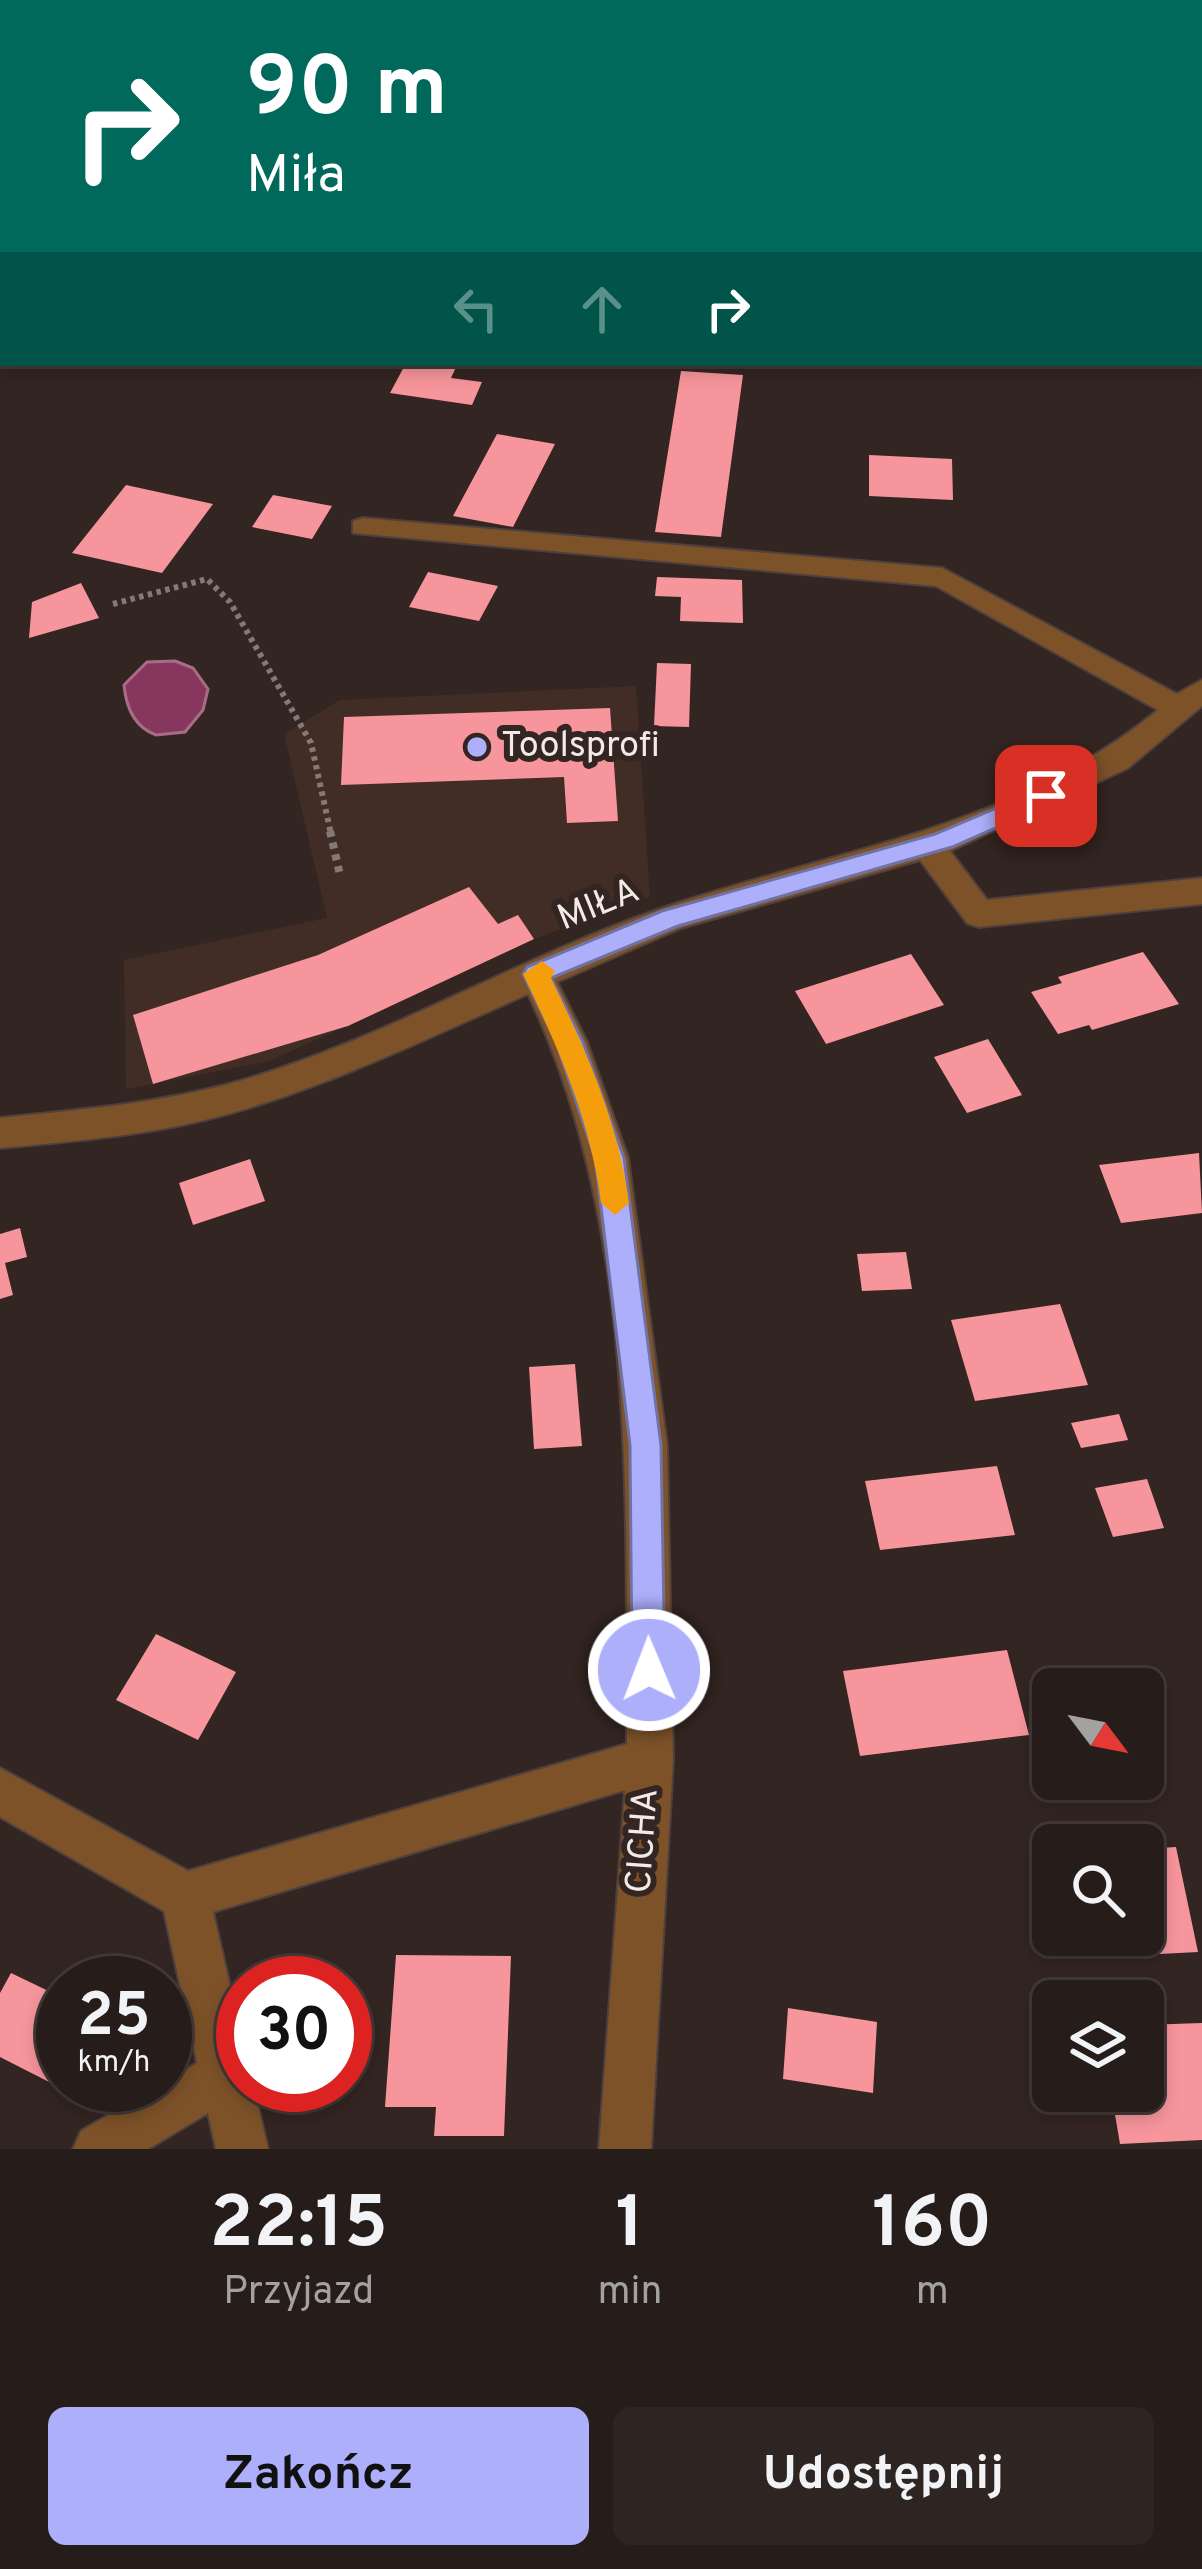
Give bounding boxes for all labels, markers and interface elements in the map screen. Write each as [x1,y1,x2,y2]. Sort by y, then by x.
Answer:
text: 90 m [246,39,448,145]
icon: right [48,48,204,204]
text: Miła [246,143,346,212]
icon: left [443,276,509,342]
icon: ahead [569,276,635,342]
icon: right [695,276,761,342]
place label: Toolsprofi [501,724,660,770]
marker: Toolsprofi [464,734,490,760]
pin [995,745,1097,847]
icon: arrive [1013,763,1079,829]
street label: MIŁA [551,869,647,943]
position arrow [586,1607,712,1733]
north arrow [1032,1668,1164,1800]
map controls [1032,1668,1164,2112]
street label: CICHA [617,1787,671,1895]
button: search [1032,1824,1164,1956]
speed limit sign: 30 [216,1956,372,2112]
button: layers [1032,1980,1164,2112]
text: 25 [77,1981,151,2057]
text: km/h [78,2045,150,2082]
text: 22:15 [210,2181,388,2273]
text: 1 [616,2181,644,2273]
text: 160 [872,2181,992,2273]
text: Przyjazd [223,2269,374,2318]
text: min [598,2269,662,2318]
text: m [916,2269,949,2318]
button: Zakończ [48,2407,589,2545]
button: Udostępnij [613,2407,1154,2545]

